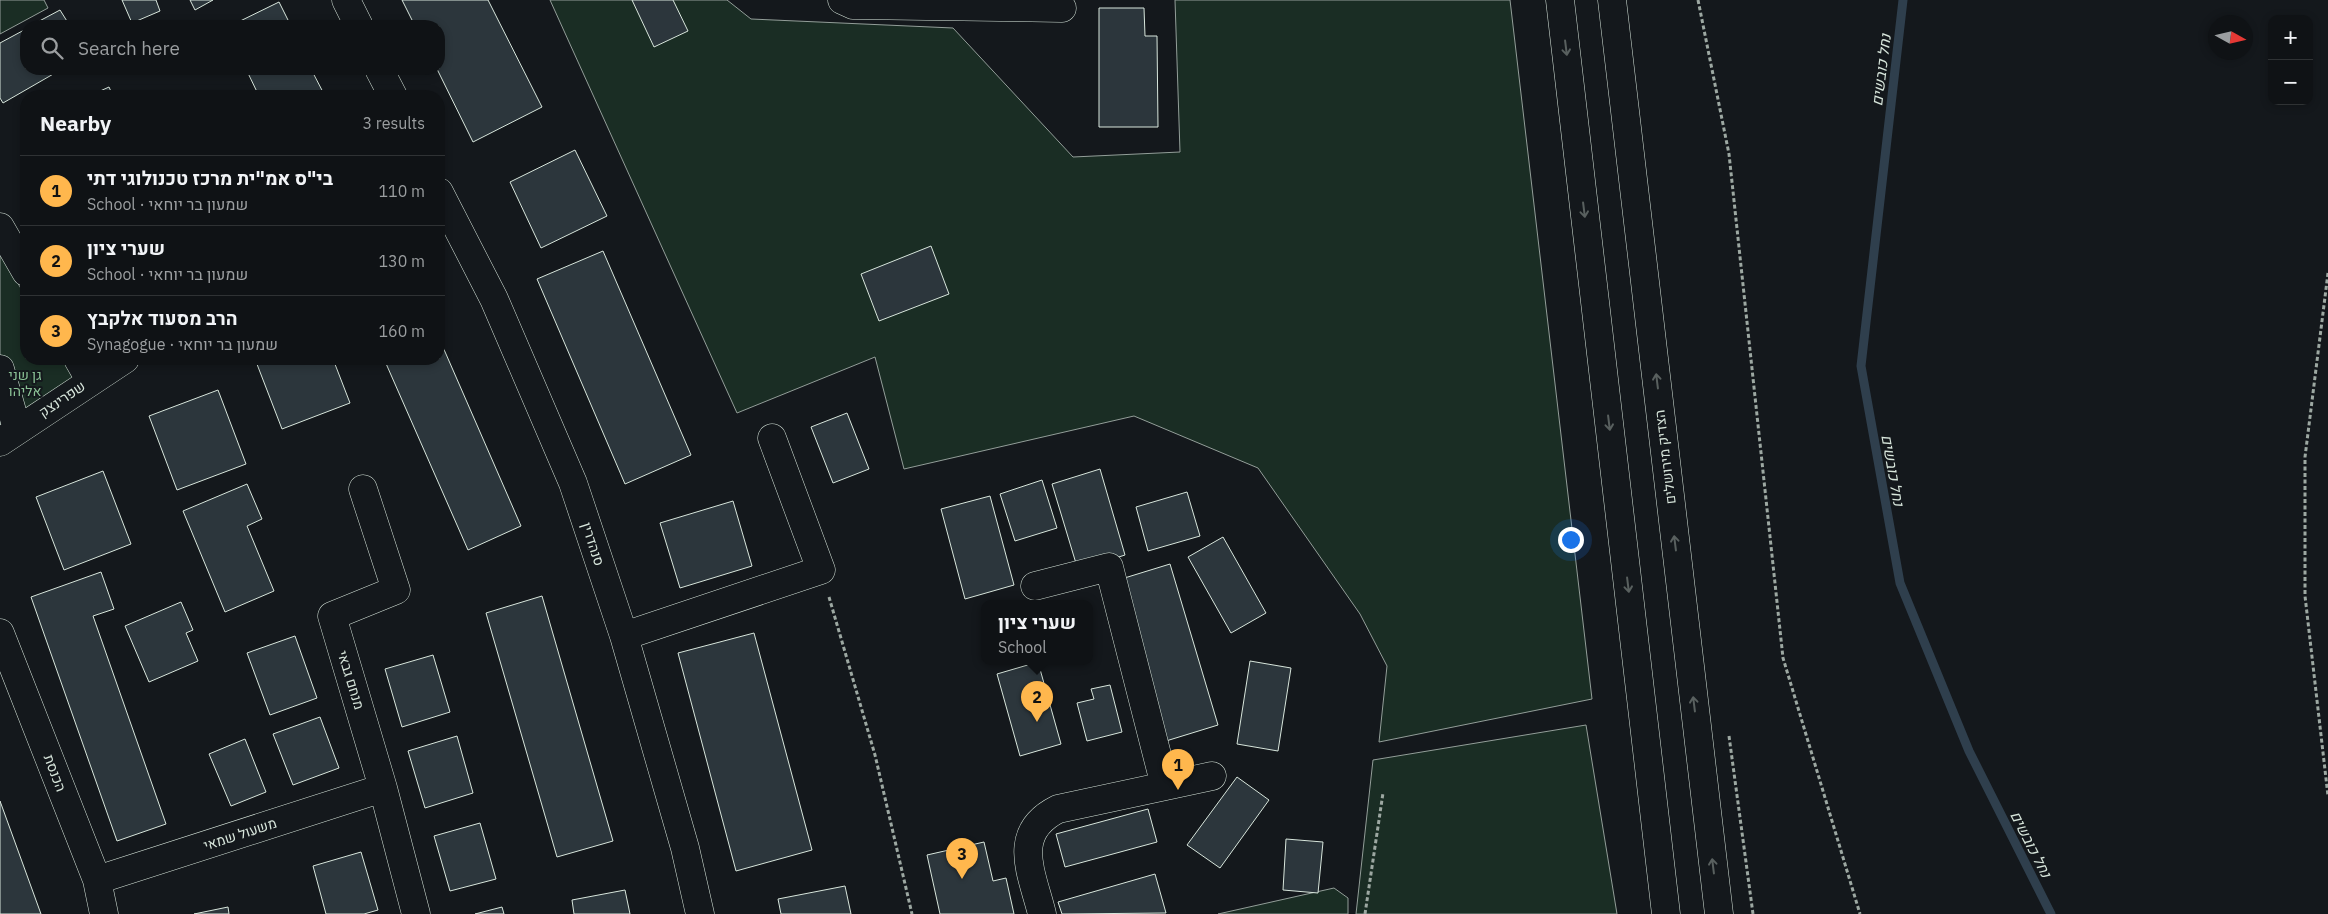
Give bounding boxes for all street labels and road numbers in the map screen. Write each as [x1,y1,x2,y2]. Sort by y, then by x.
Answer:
street label: שפרינצק [35,377,89,421]
street label: הצדיק מירושלים [1650,409,1680,505]
street label: סנהדרין [578,520,608,568]
street label: מנחם גבאי [334,648,368,712]
street label: הכנסת [40,752,70,794]
street label: משעול שמאי [201,814,279,854]

